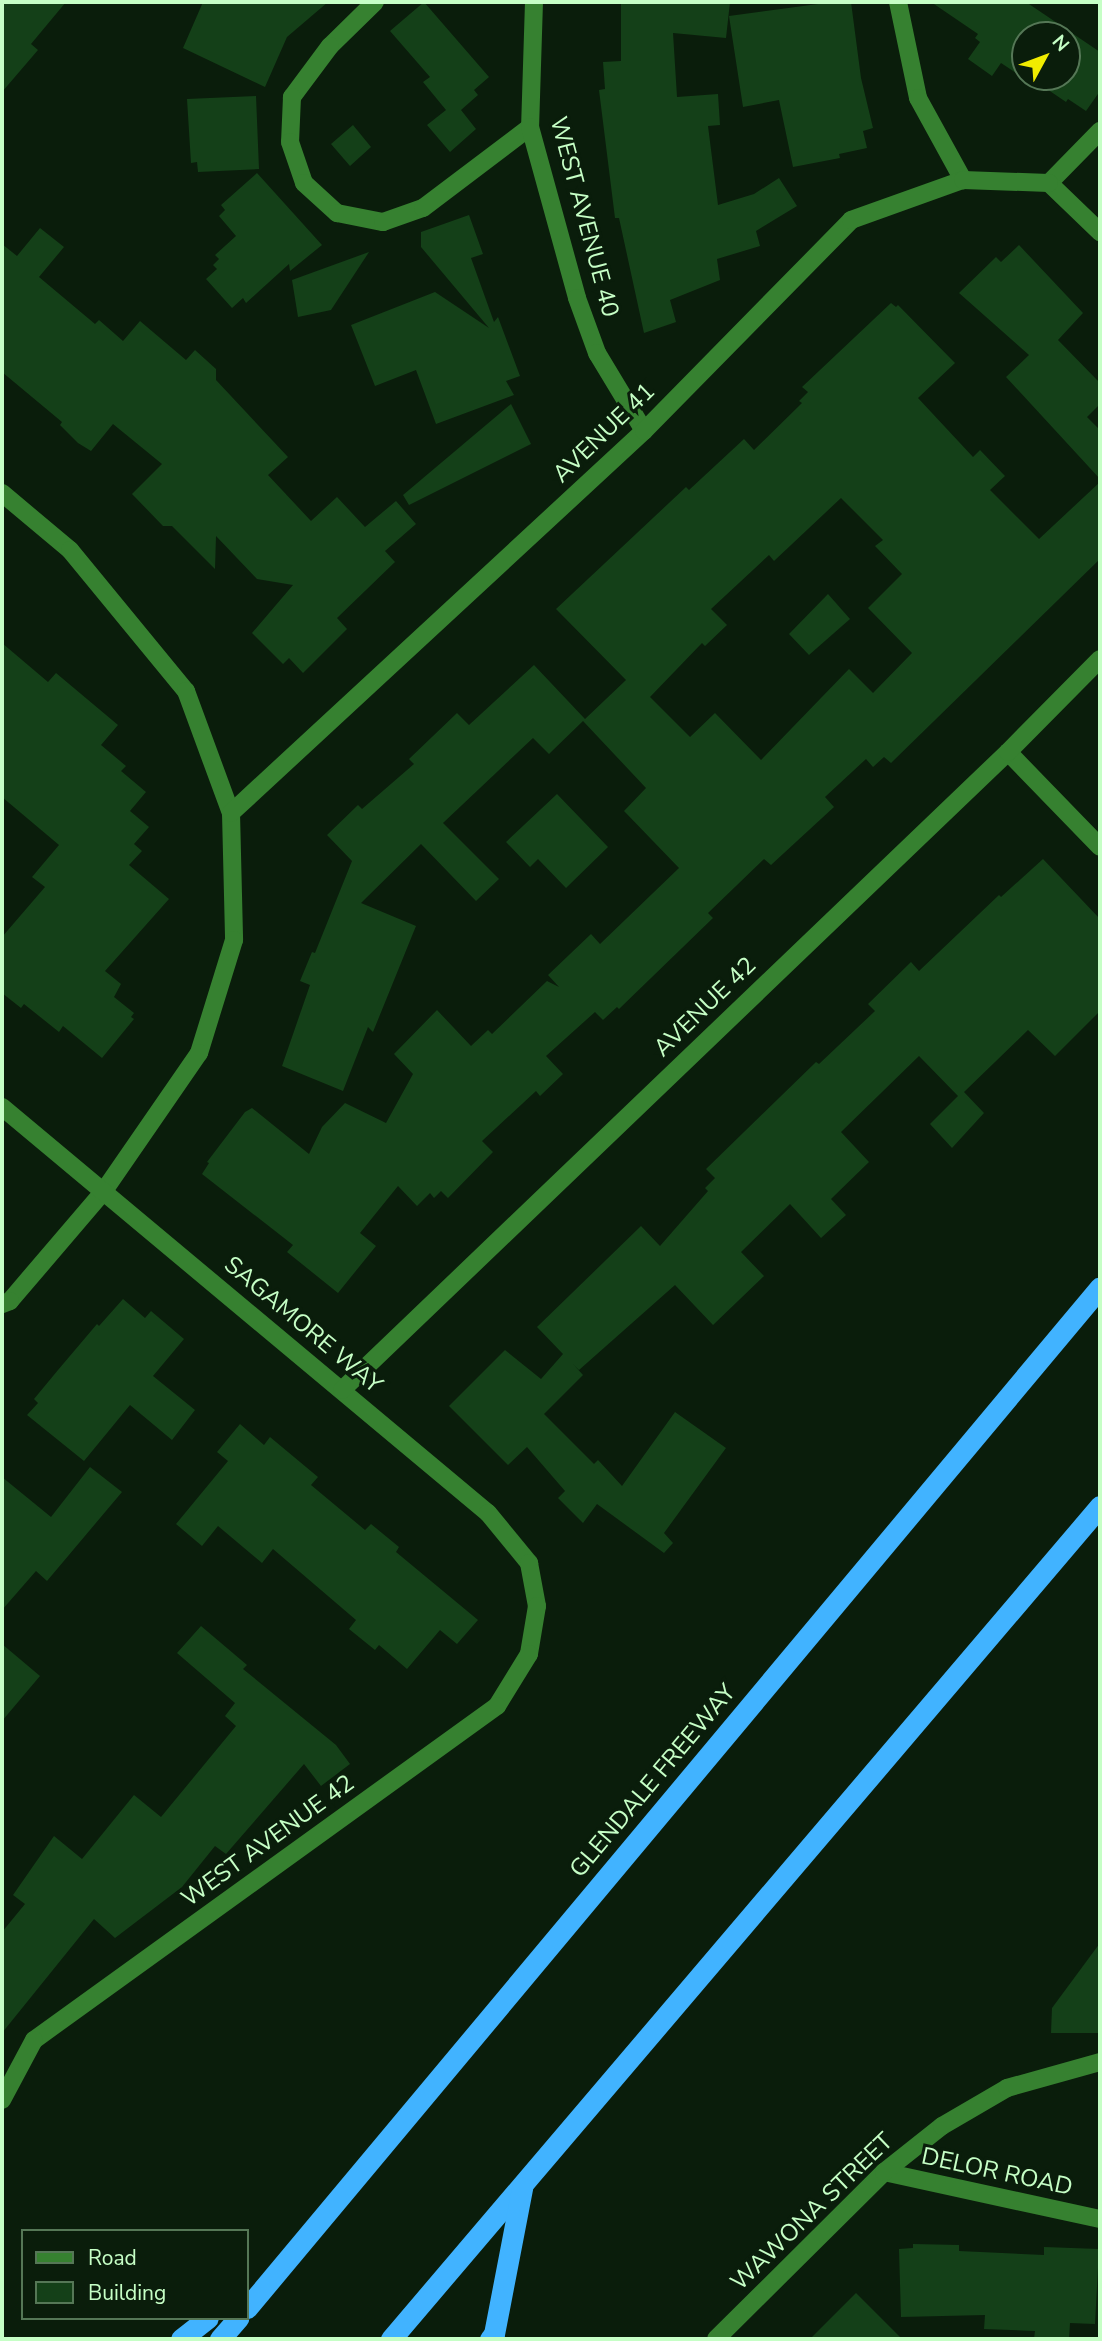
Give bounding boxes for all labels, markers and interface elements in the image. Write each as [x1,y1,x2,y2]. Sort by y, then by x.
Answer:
north arrow [1011,21,1081,91]
text: N [1046,30,1075,57]
street label: WEST AVENUE 40 [543,114,625,320]
street label: AVENUE 41 [547,377,661,489]
street label: AVENUE 42 [648,951,762,1063]
street label: SAGAMORE WAY [218,1251,388,1399]
street label: GLENDALE FREEWAY [564,1679,742,1883]
street label: WEST AVENUE 42 [176,1769,360,1913]
street label: WAWONA STREET [725,2127,899,2297]
street label: DELOR ROAD [919,2142,1075,2202]
legend [21,2229,248,2320]
text: Road [88,2244,137,2272]
text: Building [88,2279,166,2307]

